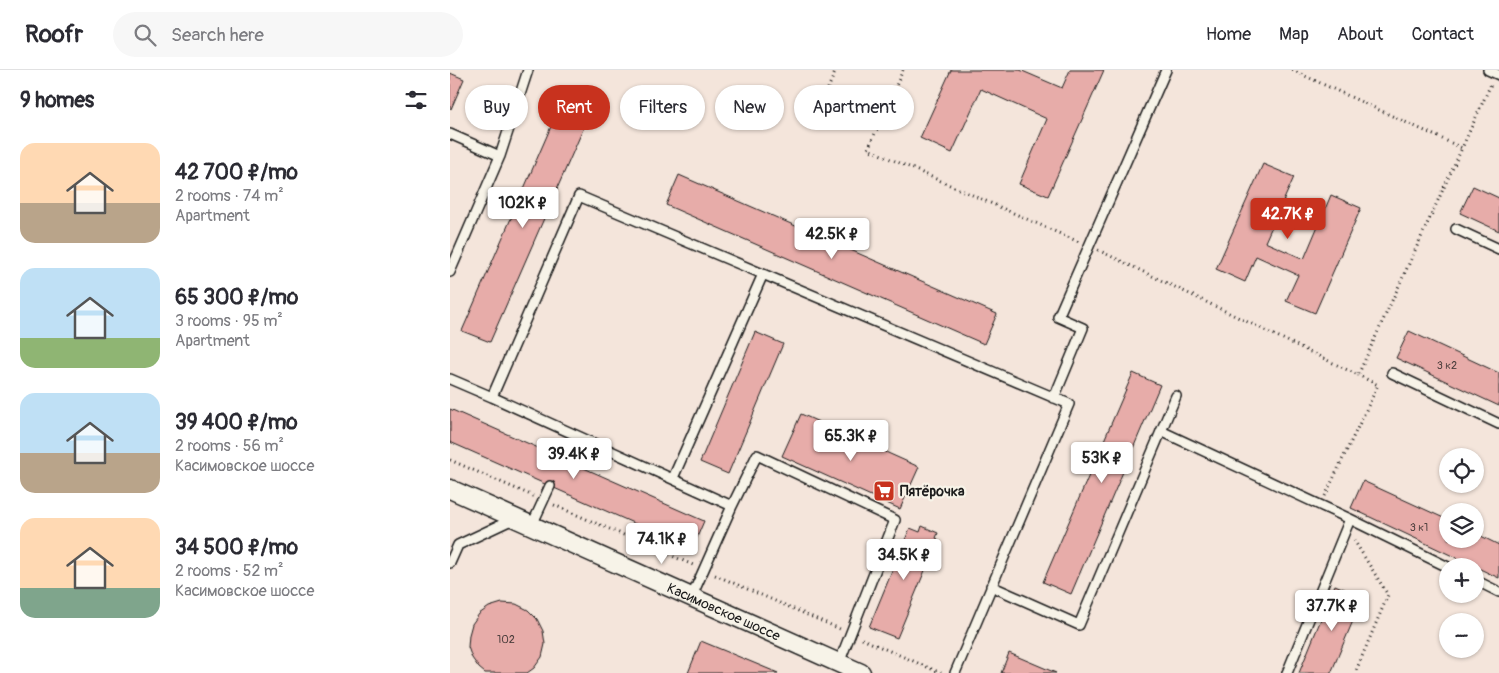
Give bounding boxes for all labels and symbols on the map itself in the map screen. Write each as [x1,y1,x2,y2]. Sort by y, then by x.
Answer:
pin: 102K ₽ [482,186,564,229]
pin: 42.7K ₽ [1242,198,1334,240]
pin: 42.5K ₽ [786,218,878,260]
house number: 3 к2 [1437,359,1457,372]
pin: 65.3K ₽ [805,420,897,462]
pin: 39.4K ₽ [528,438,620,480]
pin: 53K ₽ [1067,442,1137,484]
supermarket icon: Пятёрочка [872,479,896,503]
place label: Пятёрочка [900,483,965,500]
house number: 3 к1 [1410,521,1428,534]
pin: 74.1K ₽ [616,522,708,565]
pin: 34.5K ₽ [858,538,950,581]
street label: Касимовское шоссе [665,579,783,644]
pin: 37.7K ₽ [1286,590,1378,632]
house number: 102 [497,633,515,646]

